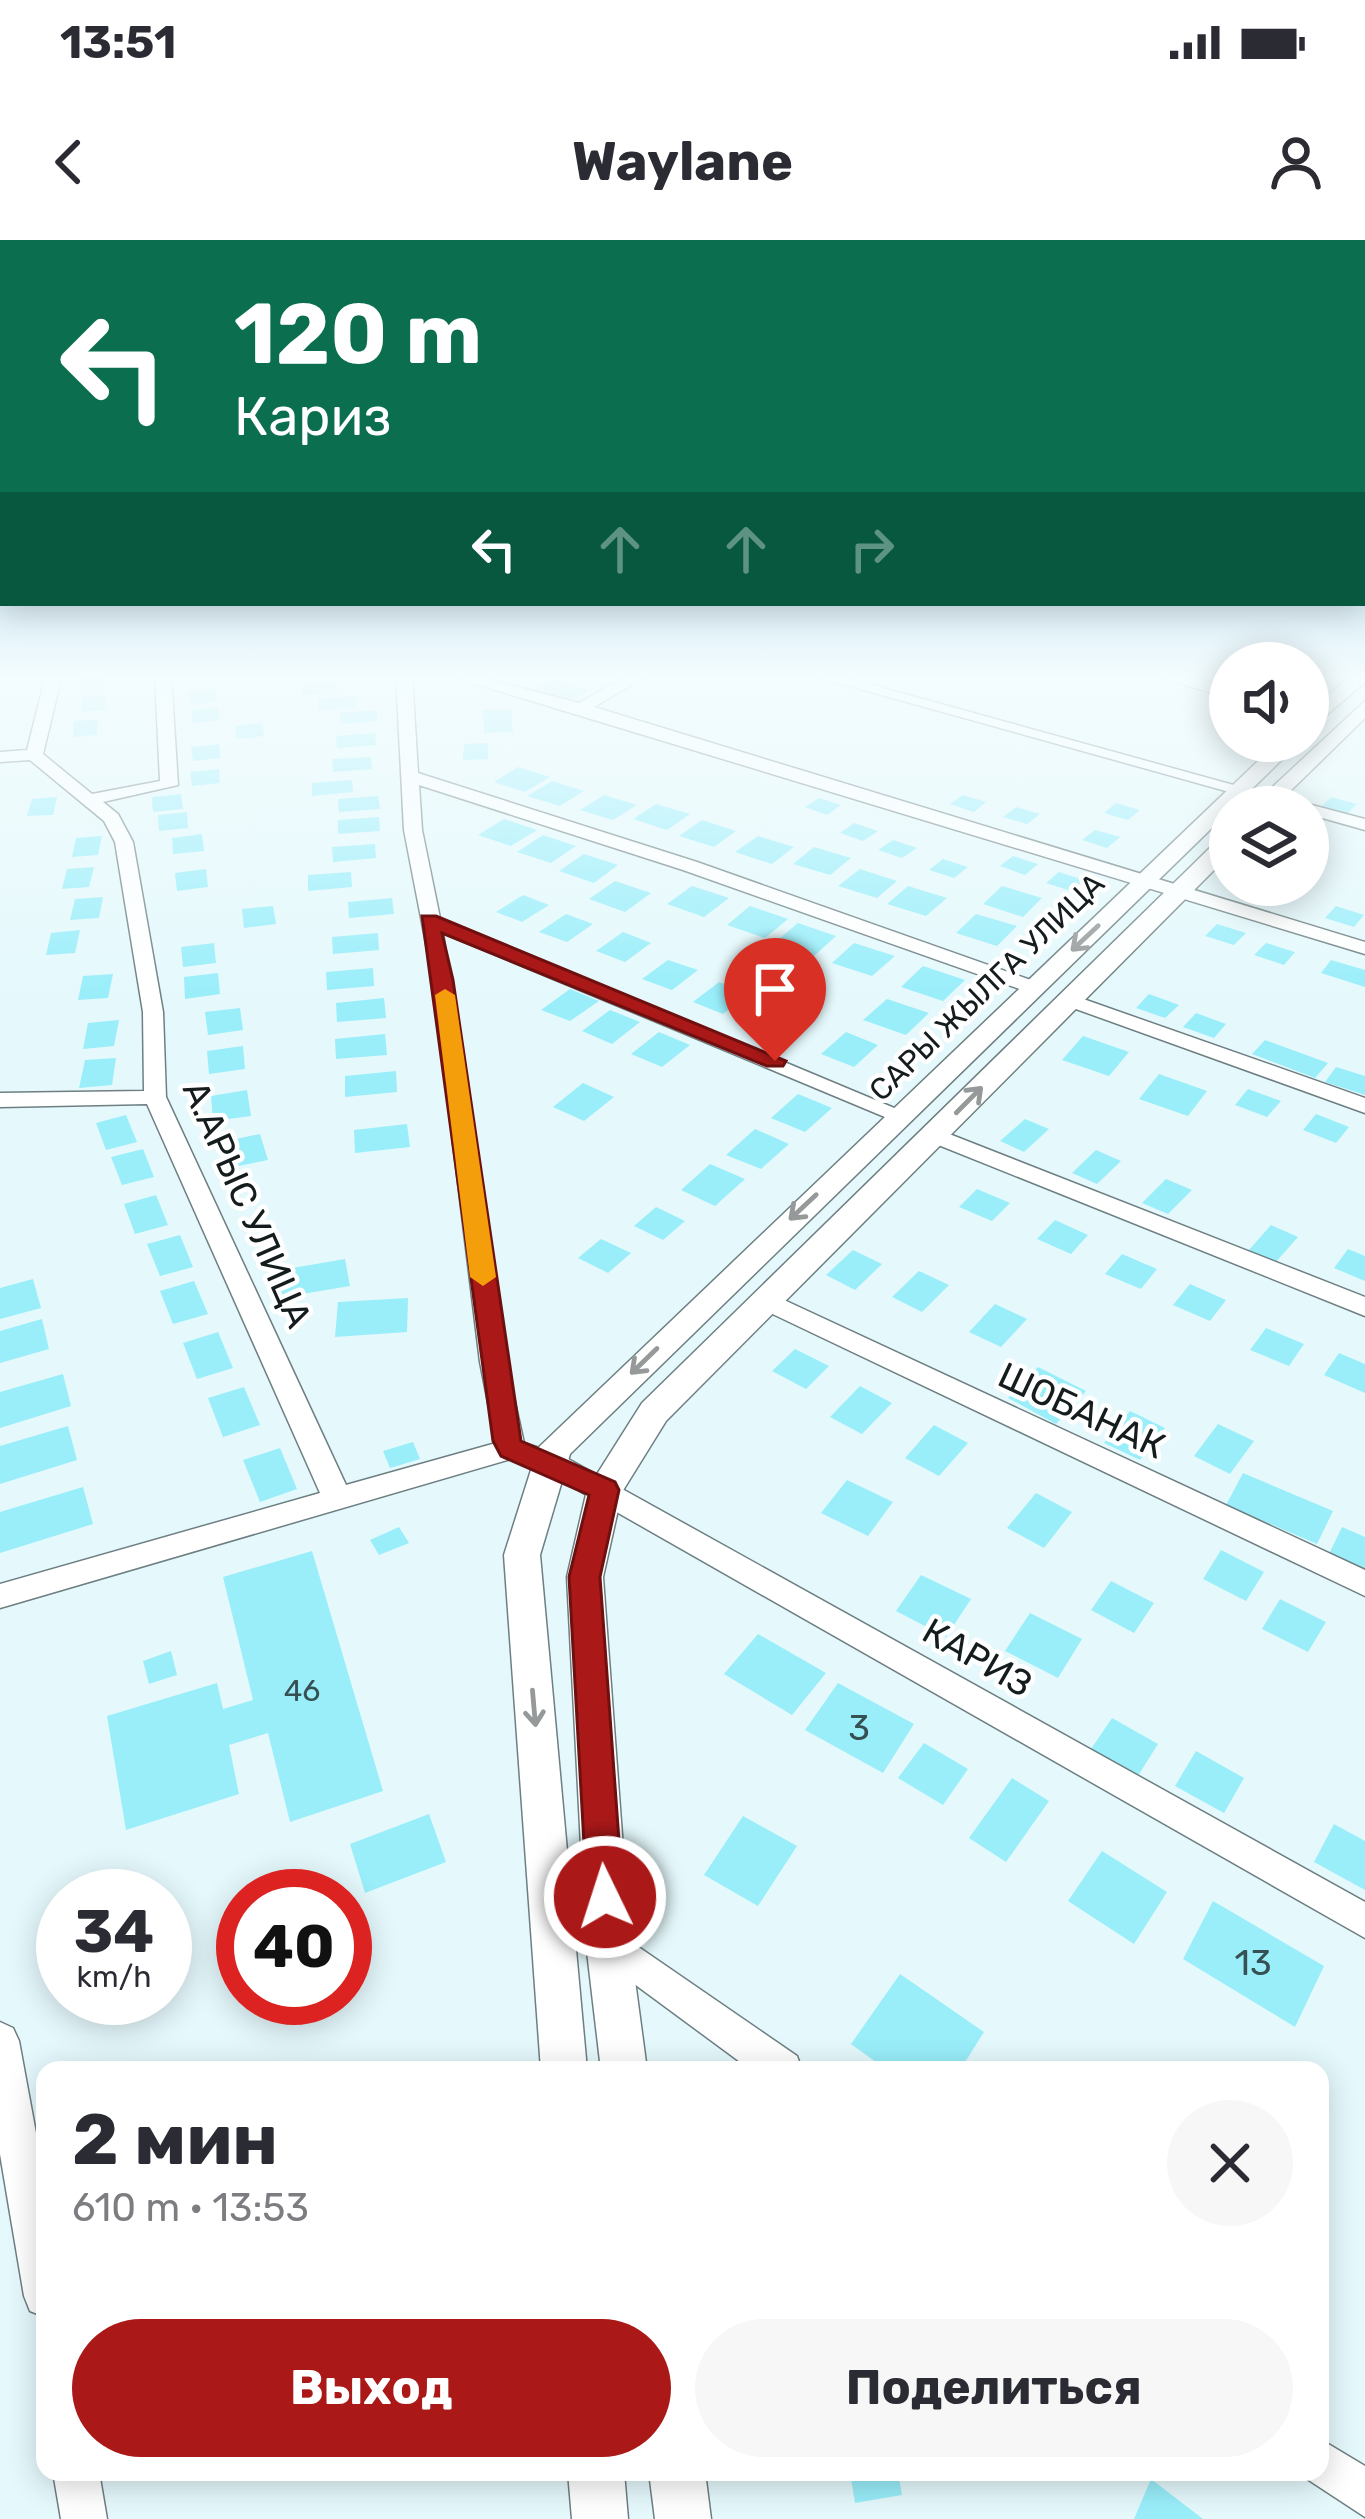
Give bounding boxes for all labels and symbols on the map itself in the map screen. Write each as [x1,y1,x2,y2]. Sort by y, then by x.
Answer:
street label: САРЫ ЖЫЛГА УЛИЦА [862,866,1112,1108]
one-way arrow [1071,923,1101,952]
pin [724,938,826,1061]
street label: А.АРЫС УЛИЦА [174,1074,321,1334]
one-way arrow [955,1086,983,1115]
one-way arrow [789,1193,818,1221]
one-way arrow [630,1346,659,1375]
street label: ШОБАНАК [992,1353,1172,1468]
street label: КАРИЗ [915,1609,1040,1706]
house number: 46 [284,1673,320,1709]
one-way arrow [523,1688,546,1727]
house number: 3 [848,1706,870,1749]
position arrow [542,1834,668,1960]
speed limit sign: 40 [216,1869,372,2025]
house number: 13 [1234,1941,1272,1984]

